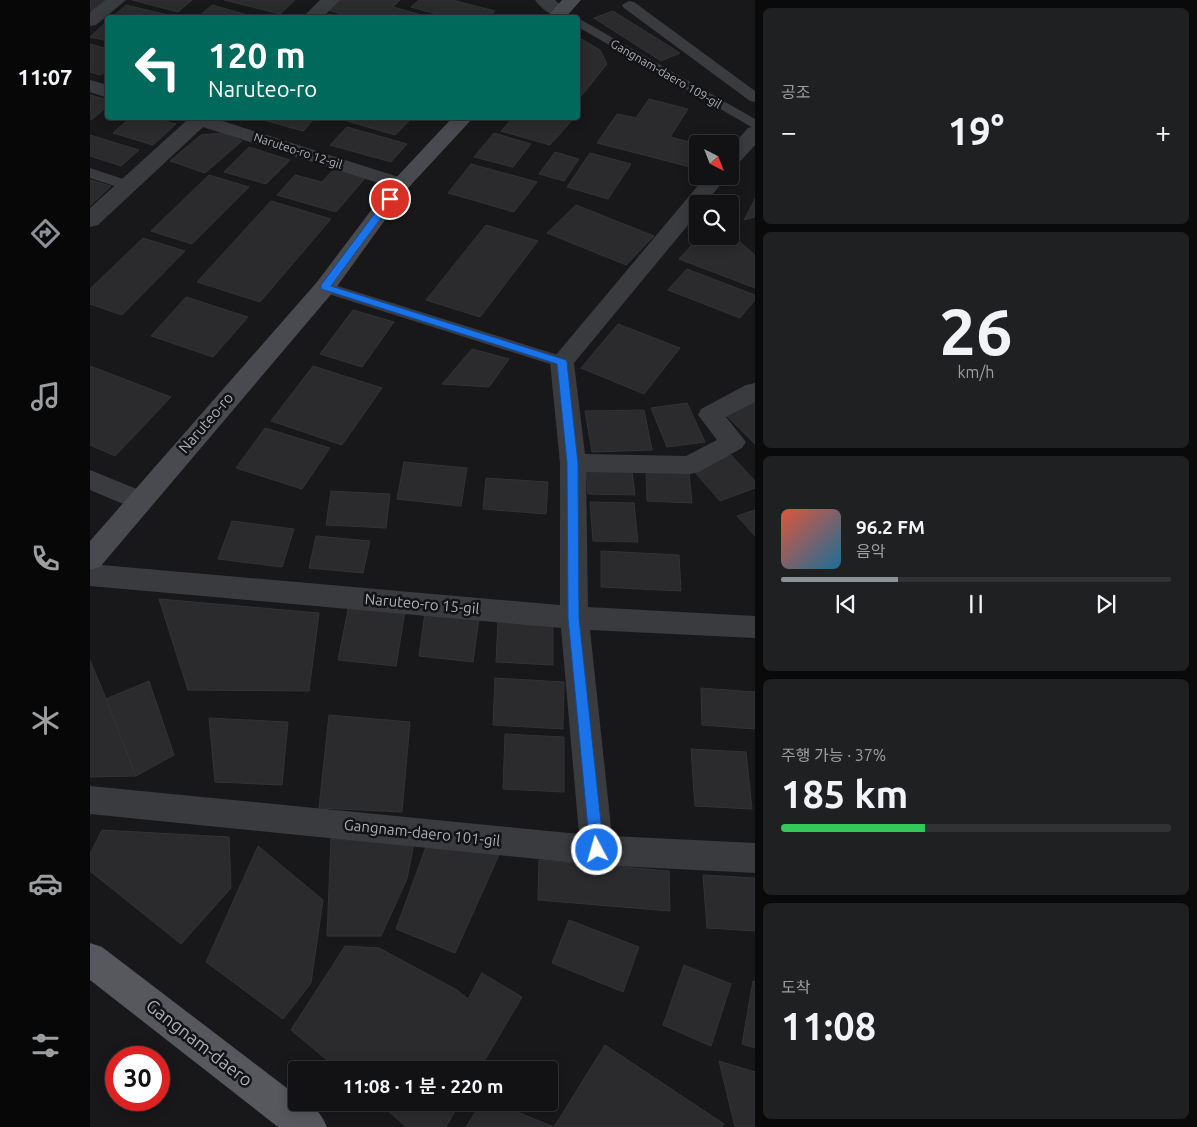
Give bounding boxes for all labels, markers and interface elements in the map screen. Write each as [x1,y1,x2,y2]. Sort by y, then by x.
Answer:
icon: left [125,35,190,100]
text: 120 m [208,35,306,75]
street label: Gangnam-daero 109-gil [609,37,724,111]
text: 11:07 [17,64,73,89]
text: Naruteo-ro [208,76,317,101]
text: 공조 [781,83,810,101]
text: 19° [948,110,1004,152]
text: − [781,116,797,147]
text: + [1155,116,1171,147]
street label: Naruteo-ro 12-gil [252,130,344,171]
north arrow [689,135,739,185]
map controls [689,135,739,245]
pin [369,178,411,220]
icon: arrive [376,185,404,213]
button: search [689,195,739,245]
icon: directions [28,216,63,251]
text: 26 [939,294,1013,367]
text: km/h [958,363,994,381]
icon: music [28,379,63,414]
street label: Naruteo-ro [175,389,236,456]
text: 96.2 FM [856,516,925,538]
icon: phone [28,541,63,576]
text: 음악 [856,542,885,560]
street label: Naruteo-ro 15-gil [364,590,480,617]
icon: previous [832,590,860,618]
icon: pause [962,590,990,618]
icon: next [1092,590,1120,618]
icon: climate [28,703,63,738]
text: 주행 가능 · 37% [781,746,886,764]
text: 185 km [781,773,908,815]
street label: Gangnam-daero 101-gil [343,816,501,849]
position arrow [570,823,622,875]
icon: car [28,866,63,901]
text: 도착 [781,978,810,996]
street label: Gangnam-daero [143,995,257,1090]
text: 11:08 [781,1005,876,1047]
icon: filters [28,1028,63,1063]
speed limit sign: 30 [105,1046,170,1111]
text: 11:08 · 1 분 · 220 m [343,1075,503,1097]

